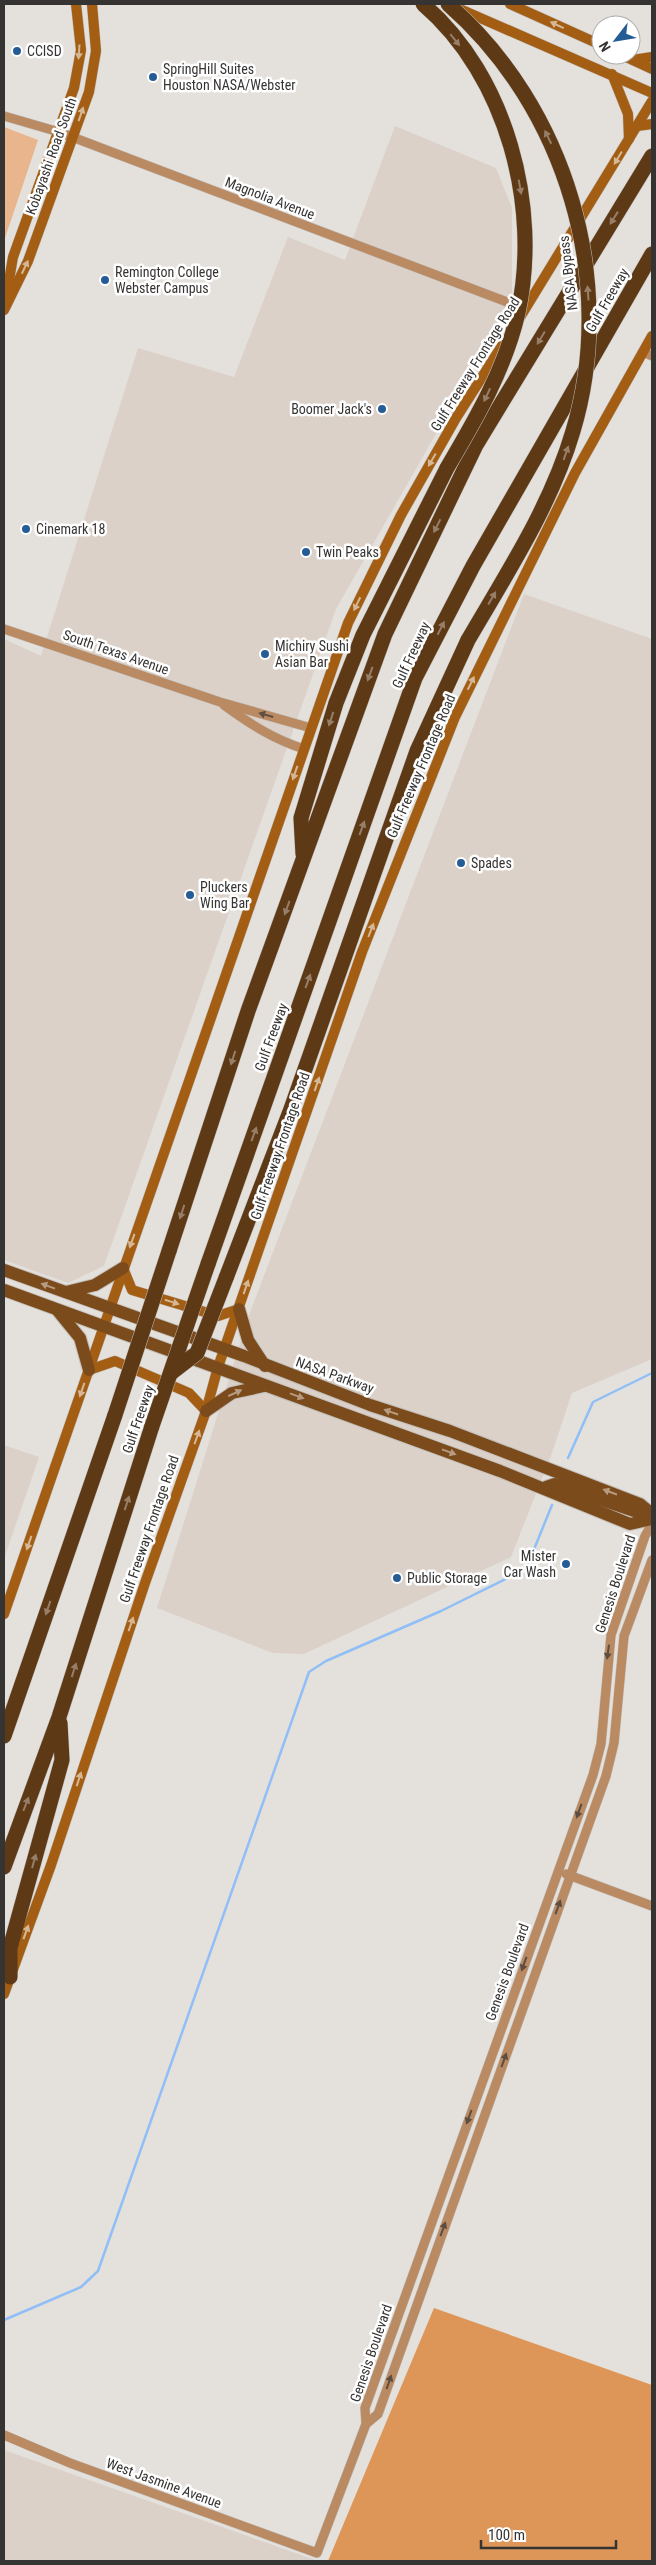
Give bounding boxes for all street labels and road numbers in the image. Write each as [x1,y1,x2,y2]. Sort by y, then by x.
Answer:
street label: Kobayashi Road South [22,95,80,217]
street label: Magnolia Avenue [223,174,317,223]
street label: NASA Bypass [555,235,581,311]
street label: Gulf Freeway [582,265,632,335]
street label: Gulf Freeway Frontage Road [427,294,523,434]
street label: Gulf Freeway [389,619,433,691]
street label: South Texas Avenue [61,626,171,678]
street label: Gulf Freeway Frontage Road [383,692,459,840]
street label: Gulf Freeway [251,1001,291,1073]
street label: Gulf Freeway Frontage Road [247,1070,313,1222]
street label: NASA Parkway [294,1353,376,1397]
street label: Gulf Freeway [119,1383,157,1455]
street label: Gulf Freeway Frontage Road [116,1453,182,1605]
street label: Genesis Boulevard [592,1533,638,1635]
street label: Genesis Boulevard [482,1921,532,2023]
street label: Genesis Boulevard [347,2302,395,2404]
street label: West Jasmine Avenue [104,2455,224,2511]

